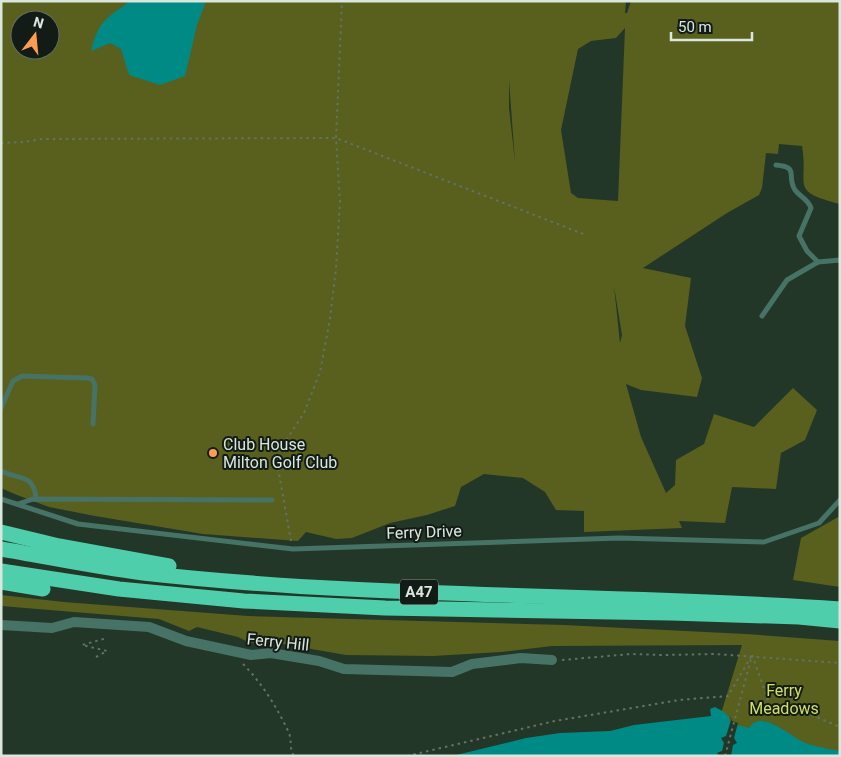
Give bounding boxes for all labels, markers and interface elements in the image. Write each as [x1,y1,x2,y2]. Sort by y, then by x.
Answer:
north arrow [10,10,60,60]
scale bar [671,10,752,42]
text: N [32,13,46,32]
text: 50 m [678,18,712,36]
place label: Club House Milton Golf Club [223,435,337,472]
marker: Club House Milton Golf Club [207,447,219,459]
street label: Ferry Drive [386,521,462,543]
road number: A47 [400,580,438,604]
street label: Ferry Hill [246,629,310,655]
park label: Ferry Meadows [749,681,819,718]

